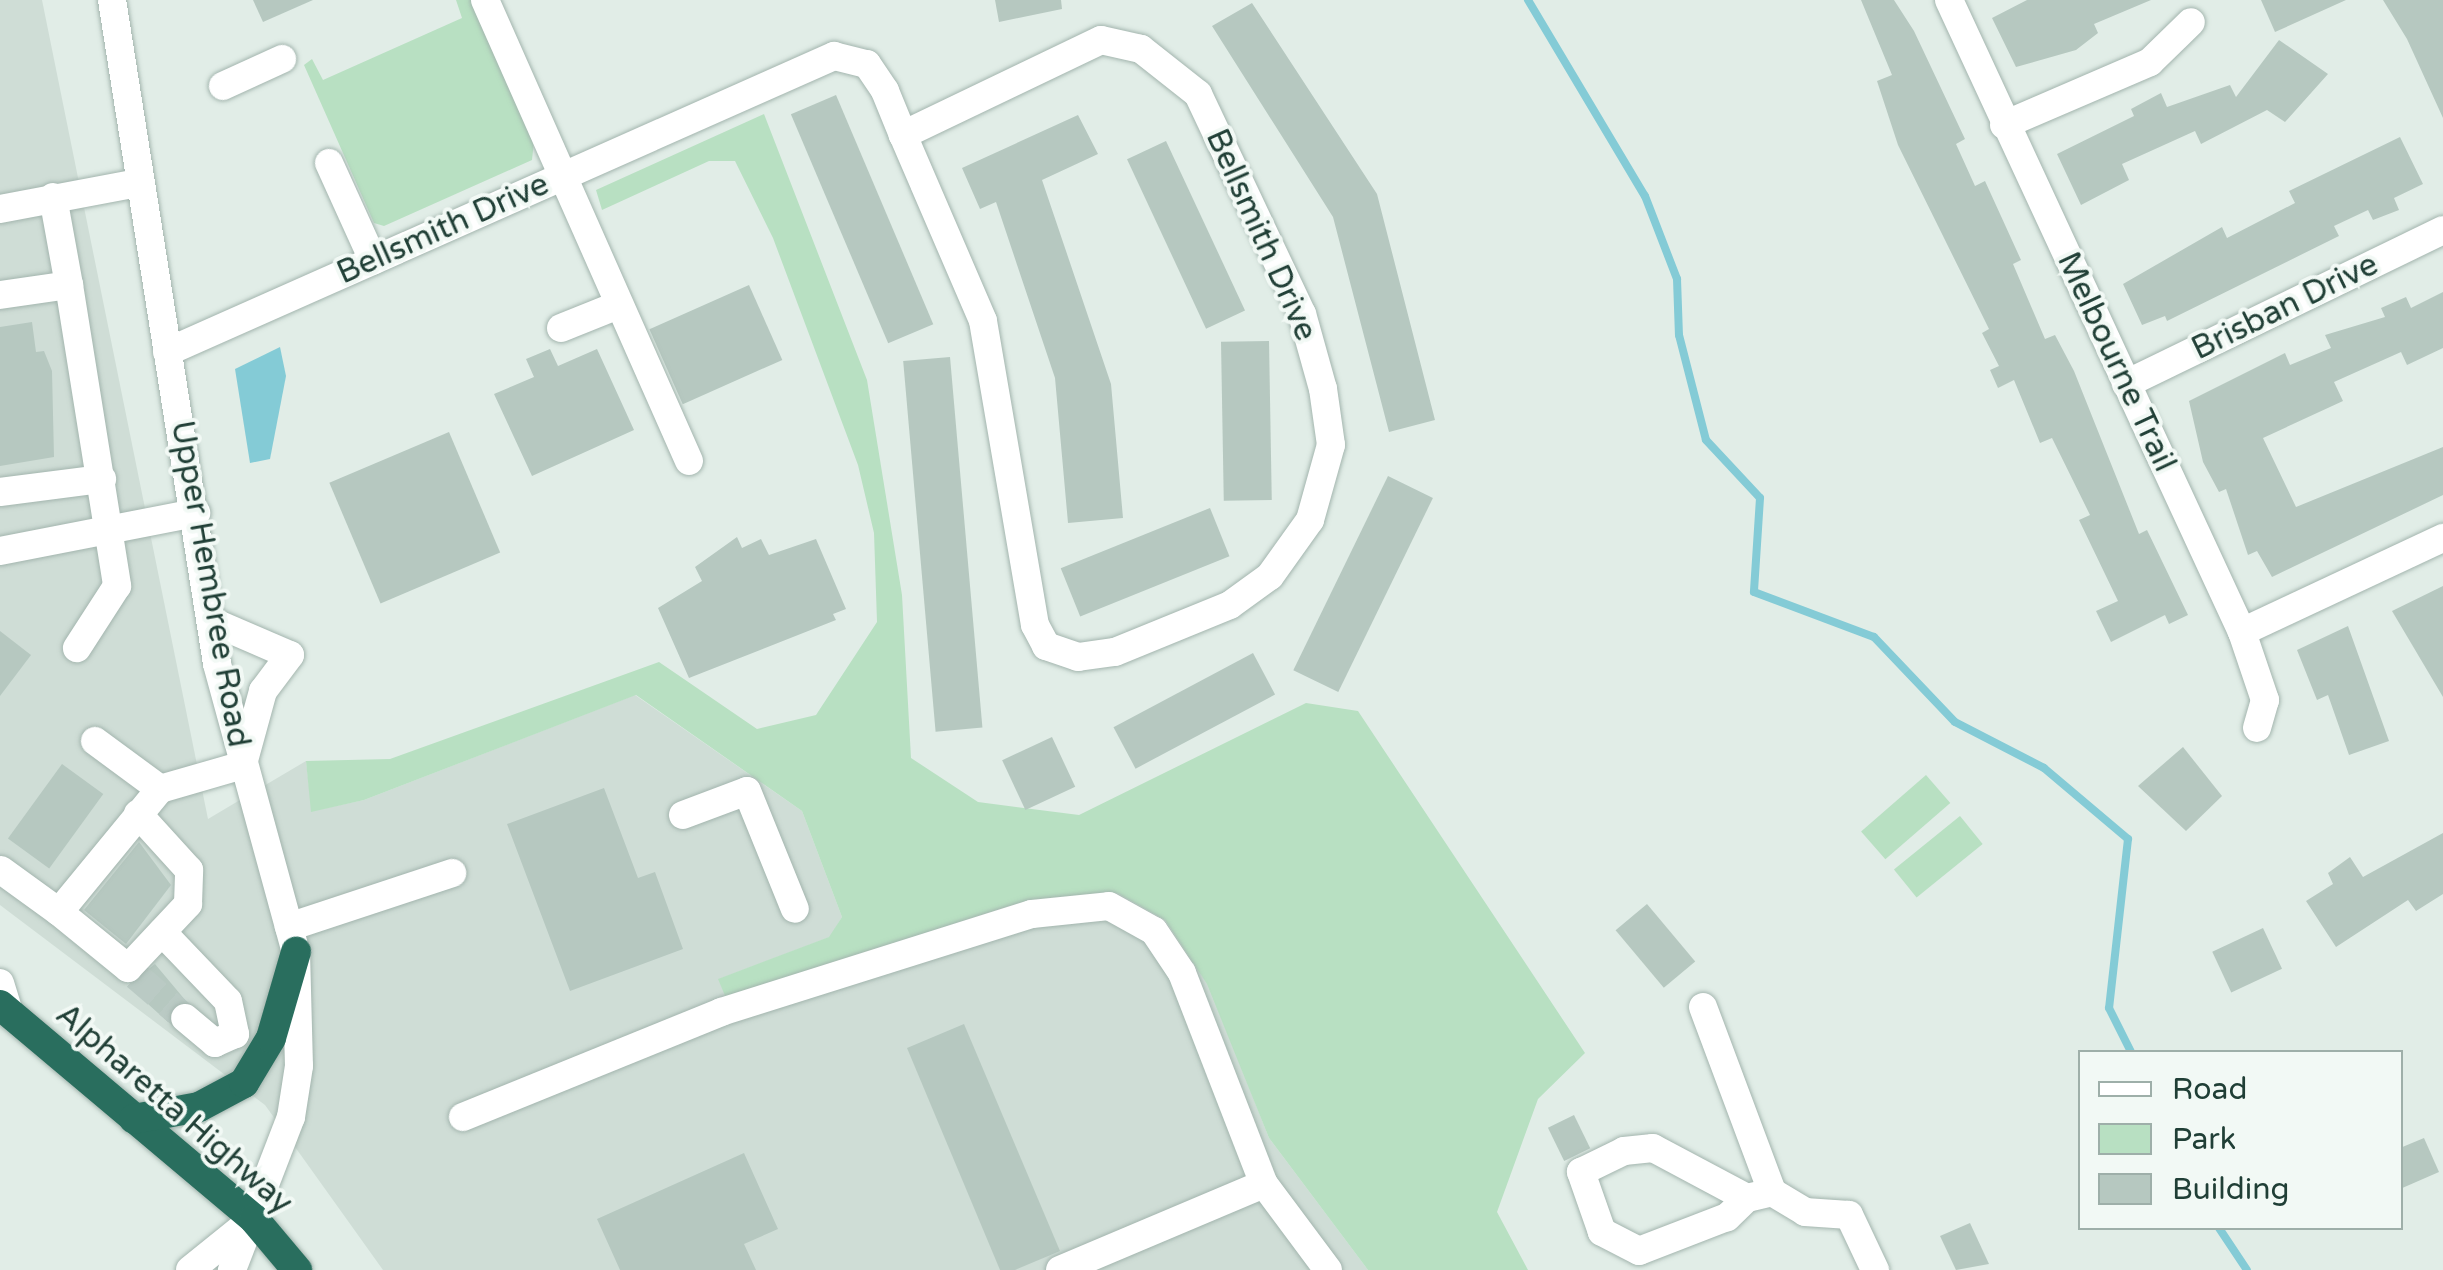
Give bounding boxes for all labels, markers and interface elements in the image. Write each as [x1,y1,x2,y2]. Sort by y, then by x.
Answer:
street label: Bellsmith Drive [1197,123,1325,347]
street label: Bellsmith Drive [331,165,555,293]
street label: Brisban Drive [2186,245,2384,369]
street label: Melbourne Trail [2048,246,2184,478]
street label: Upper Hembree Road [162,418,258,750]
street label: Alpharetta Highway [48,996,300,1222]
legend [2078,1050,2403,1230]
text: Road [2172,1071,2247,1108]
text: Park [2172,1121,2236,1158]
text: Building [2172,1171,2289,1208]

